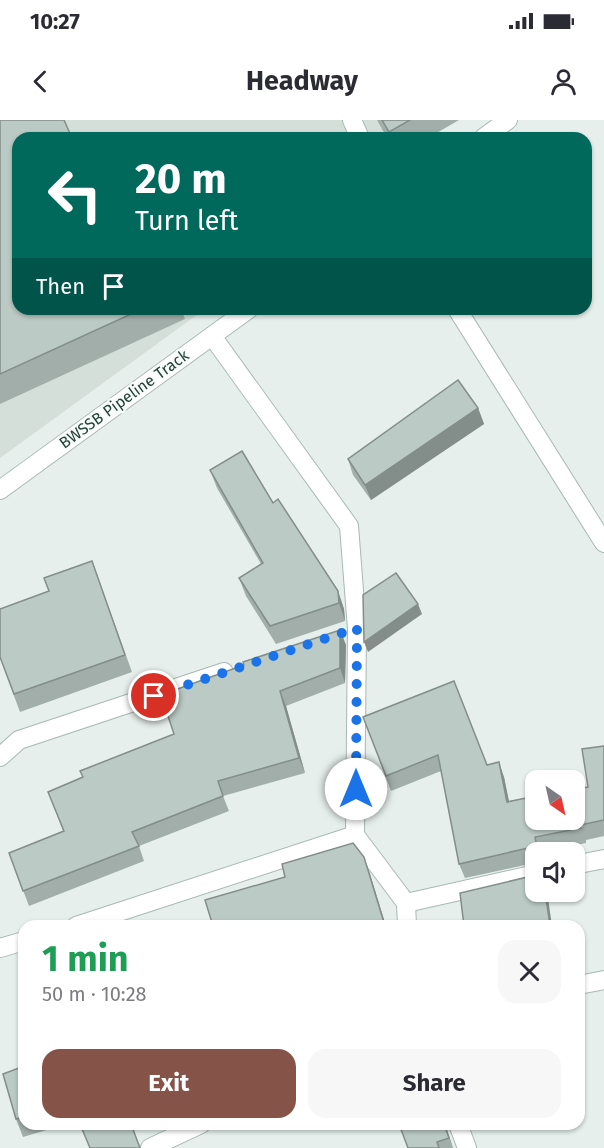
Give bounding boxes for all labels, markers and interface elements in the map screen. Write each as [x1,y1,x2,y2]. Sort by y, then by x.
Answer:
text: 10:27 [30,8,80,35]
icon: back [24,65,57,98]
text: Headway [246,65,358,97]
icon: person [547,65,580,98]
text: 20 m [135,154,227,204]
icon: left [36,156,114,234]
text: Turn left [135,205,238,237]
icon: arrive [97,270,130,303]
text: Then [36,273,85,300]
street label: BWSSB Pipeline Track [56,345,193,452]
pin [128,670,179,721]
icon: arrive [137,679,170,712]
position arrow [324,757,388,821]
north arrow [525,770,585,830]
map controls [525,770,585,902]
button: sound [525,842,585,902]
text: 1 min [42,937,129,981]
button: close [498,940,561,1003]
text: 50 m · 10:28 [42,982,147,1006]
button: Exit [42,1049,296,1118]
button: Share [308,1049,561,1118]

